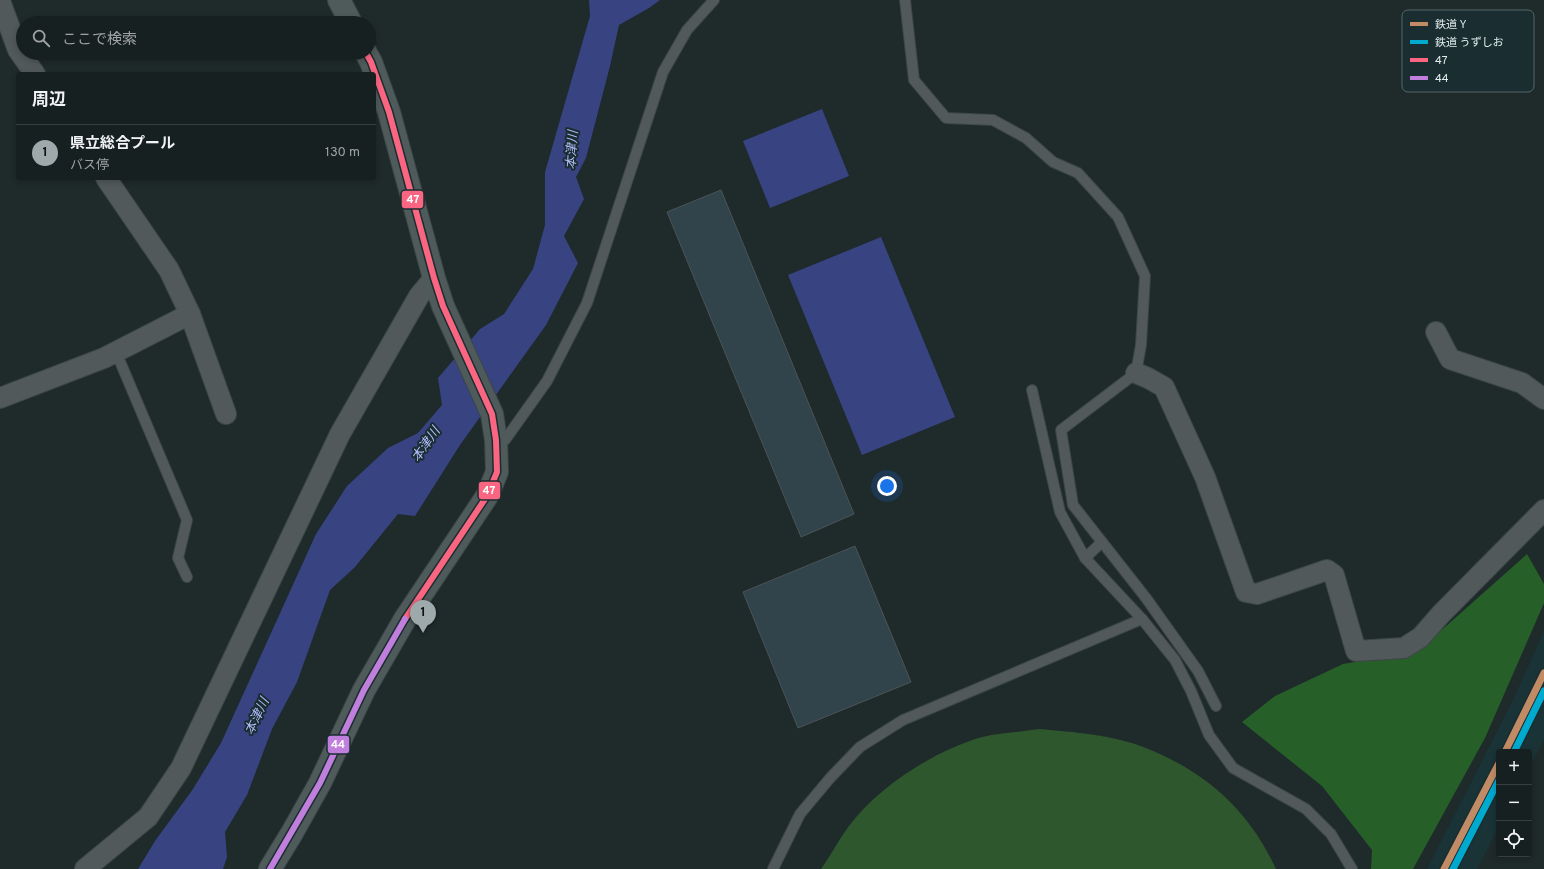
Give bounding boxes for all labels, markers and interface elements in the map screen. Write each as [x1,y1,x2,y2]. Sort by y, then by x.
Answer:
legend [1402,10,1534,92]
search box [16,16,376,60]
text: 鉄道 Y [1435,18,1467,32]
icon: search [30,27,52,49]
text: ここで検索 [62,31,137,50]
text: 鉄道 うずしお [1435,36,1504,50]
text: 47 [1435,54,1448,68]
text: 44 [1435,72,1449,86]
text: 周辺 [32,90,66,112]
water label: 本津川 [564,128,582,170]
text: 県立総合プール [70,135,175,154]
text: 1 [42,145,48,161]
text: 130 m [325,145,360,161]
text: バス停 [70,158,109,174]
line badge: 47 [401,190,424,209]
text: 47 [407,193,420,207]
water label: 本津川 [409,423,446,466]
your location [877,476,897,496]
line badge: 47 [478,481,501,500]
text: 47 [483,484,496,498]
pin: 1 [410,600,436,633]
water label: 本津川 [242,694,274,738]
line badge: 44 [327,735,350,754]
text: 44 [331,738,345,752]
map controls [1496,749,1532,857]
button: + [1496,749,1532,785]
button: − [1496,785,1532,821]
button: locate [1496,821,1532,857]

